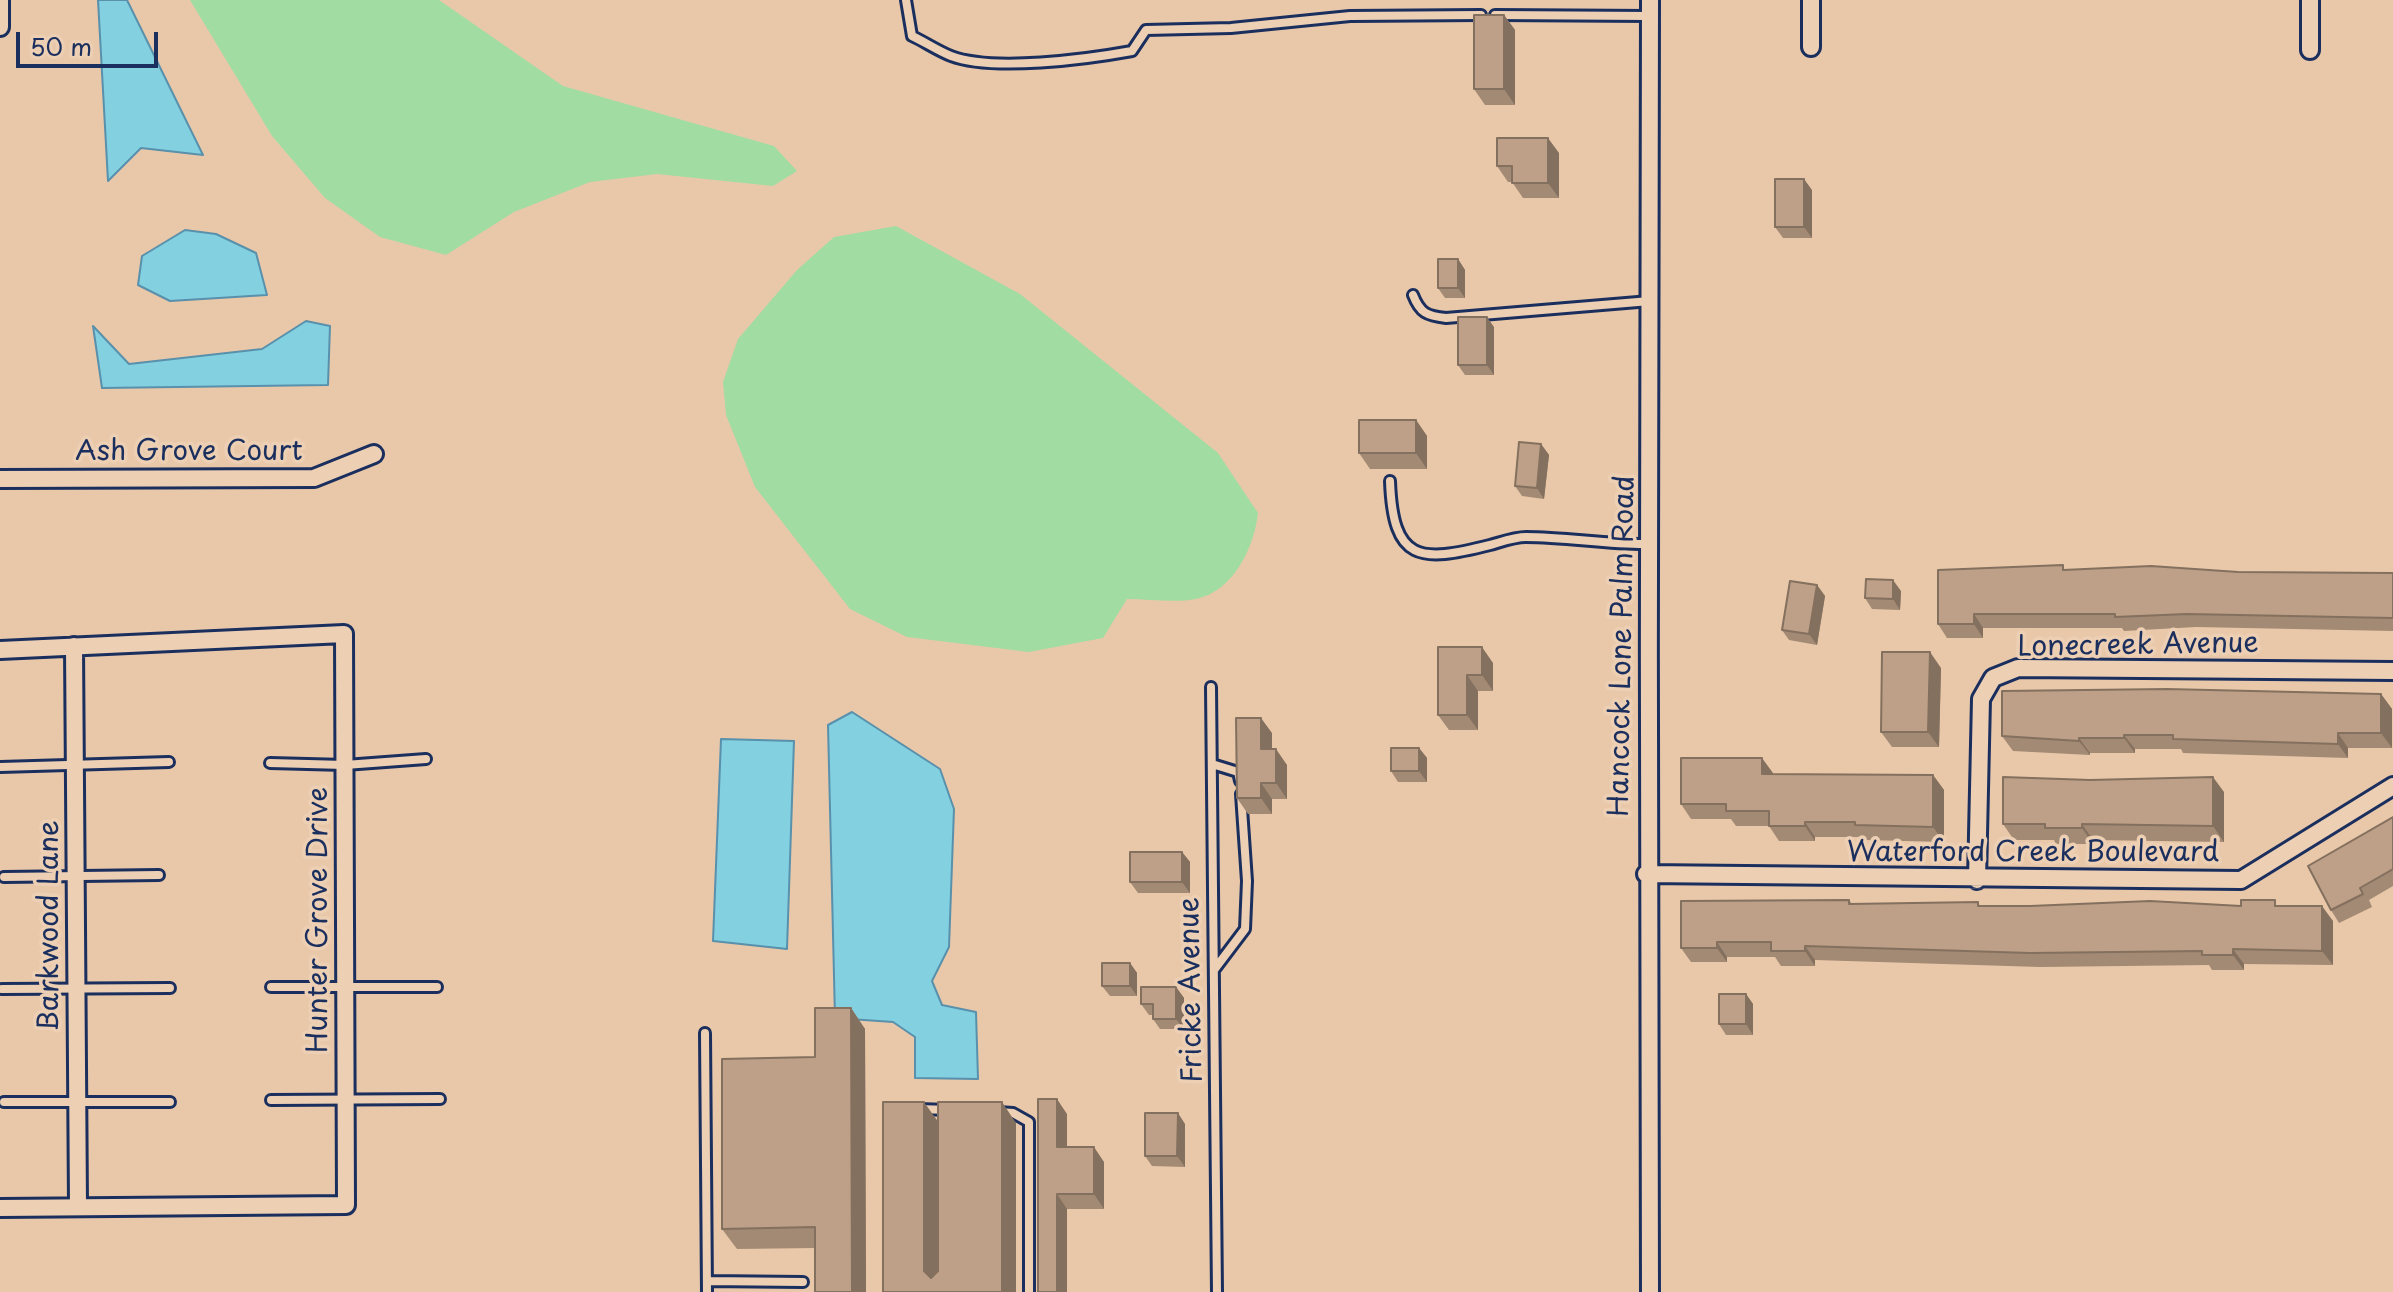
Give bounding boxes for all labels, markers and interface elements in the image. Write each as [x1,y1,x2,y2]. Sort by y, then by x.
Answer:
scale bar [20,16,162,66]
text: 50 m [30,28,92,64]
street label: Ash Grove Court [75,435,303,469]
street label: Hancock Lone Palm Road [1603,475,1643,817]
street label: Lonecreek Avenue [2017,627,2259,665]
street label: Hunter Grove Drive [302,787,336,1053]
street label: Barkwood Lane [33,820,67,1032]
street label: Waterford Creek Boulevard [1847,836,2219,870]
street label: Fricke Avenue [1174,897,1210,1083]

